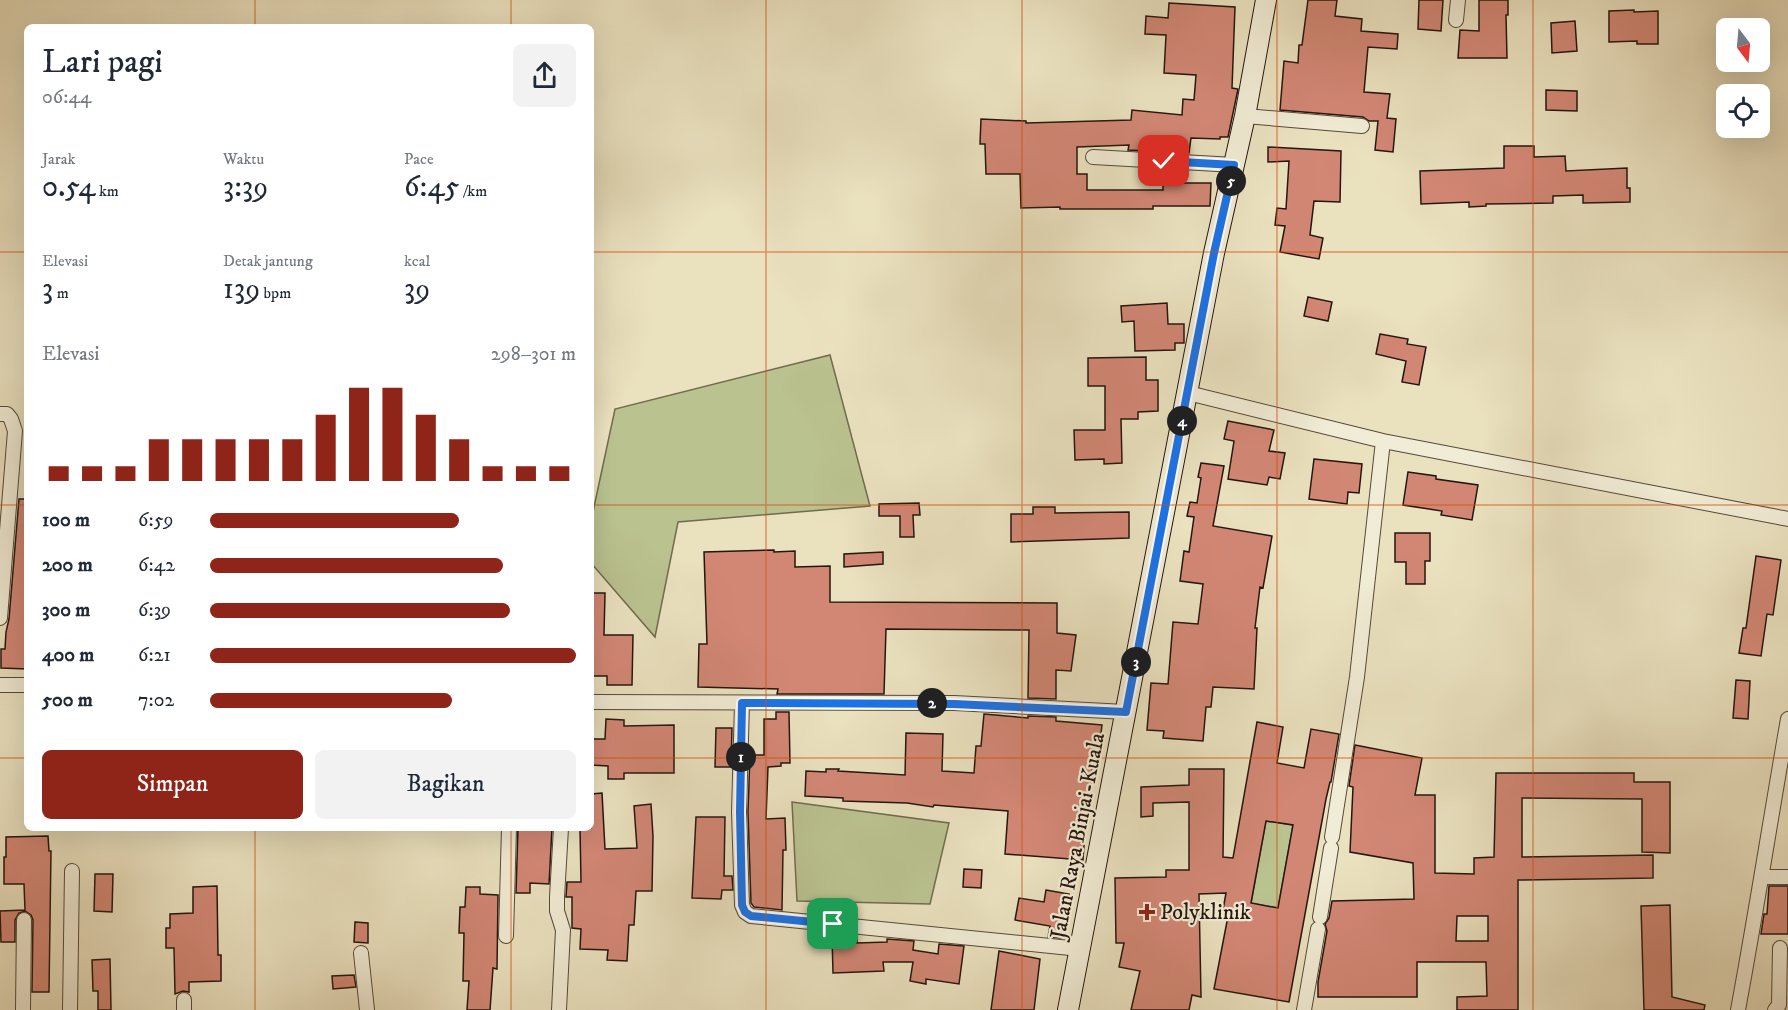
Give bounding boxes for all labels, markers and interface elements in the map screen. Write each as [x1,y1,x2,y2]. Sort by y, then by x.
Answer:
north arrow [1716,18,1770,72]
map controls [1716,18,1770,138]
text: Lari pagi [42,42,163,83]
button: share [513,44,576,107]
button: locate [1716,84,1770,138]
text: 06:44 [42,85,91,110]
pin [1138,135,1189,186]
icon: check [1147,144,1180,177]
text: Jarak [42,149,76,169]
text: Waktu [223,149,264,169]
text: Pace [404,149,434,169]
pin: 5 [1216,166,1246,196]
text: 0.54 [42,169,95,206]
text: 3:39 [223,169,268,206]
text: 6:45 [404,169,459,206]
text: 5 [1227,171,1235,191]
text: km [95,181,119,201]
text: /km [459,181,487,201]
text: Elevasi [42,251,88,271]
text: Detak jantung [223,251,313,271]
text: kcal [404,251,430,271]
text: 3 [42,271,53,308]
text: 139 [223,271,260,308]
text: 39 [404,271,430,308]
text: m [53,283,69,303]
text: bpm [260,283,291,303]
text: Elevasi [42,342,100,367]
text: 298–301 m [491,342,576,367]
pin: 4 [1167,406,1197,436]
text: 4 [1177,411,1187,431]
text: 100 m [42,508,90,533]
text: 6:59 [138,508,174,533]
text: 200 m [42,553,93,578]
text: 6:42 [138,553,175,578]
text: 300 m [42,598,90,623]
text: 6:39 [138,598,171,623]
text: 400 m [42,643,94,668]
text: 6:21 [138,643,171,668]
pin: 3 [1121,647,1151,677]
text: 3 [1133,652,1139,672]
text: 500 m [42,688,93,713]
text: 7:02 [138,688,174,713]
pin: 2 [917,688,947,718]
text: 2 [928,693,936,713]
street label: Jalan Raya Binjai-Kuala [1044,730,1111,943]
pin: 1 [726,742,756,772]
text: 1 [738,747,744,767]
button: Simpan [42,750,303,819]
button: Bagikan [315,750,576,819]
pin [807,898,858,949]
place label: Polyklinik [1160,899,1251,926]
marker: Polyklinik [1138,903,1156,921]
icon: arrive [816,907,849,940]

